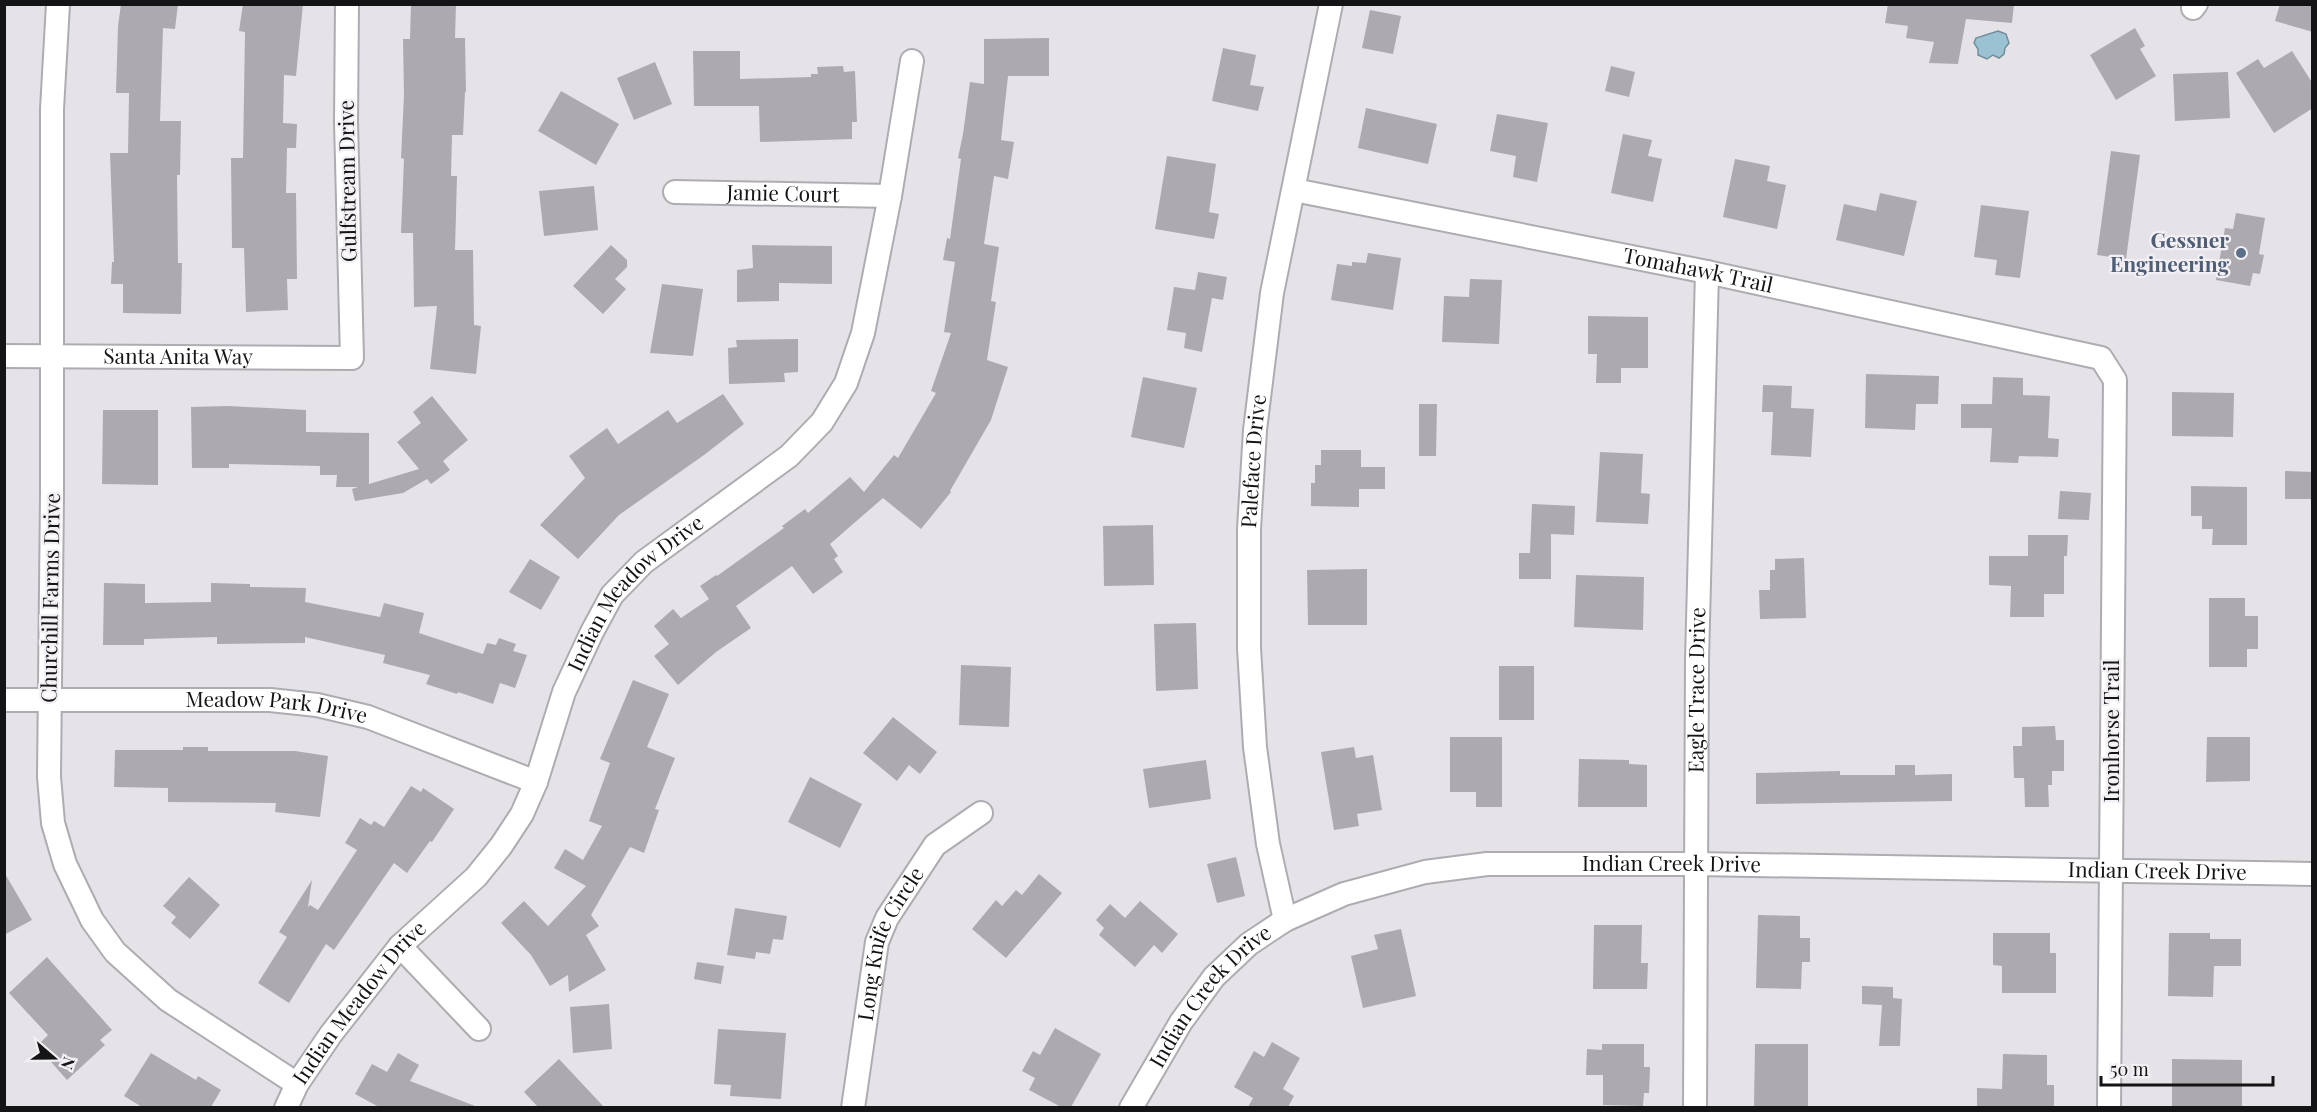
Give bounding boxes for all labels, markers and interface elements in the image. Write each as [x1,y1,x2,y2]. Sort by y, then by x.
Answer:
street label: Gulfstream Drive [331,100,361,262]
street label: Jamie Court [726,177,840,207]
place label: Gessner Engineering [2110,225,2229,277]
street label: Tomahawk Trail [1621,240,1776,298]
marker: Gessner Engineering [2234,246,2248,260]
street label: Santa Anita Way [103,341,253,369]
street label: Paleface Drive [1233,392,1271,529]
street label: Churchill Farms Drive [33,493,65,703]
street label: Indian Meadow Drive [560,507,708,676]
street label: Eagle Trace Drive [1680,607,1710,773]
street label: Ironhorse Trail [2096,659,2124,803]
street label: Meadow Park Drive [186,684,371,728]
street label: Indian Creek Drive [1582,848,1761,877]
street label: Indian Creek Drive [2068,854,2247,885]
street label: Long Knife Circle [850,861,929,1022]
street label: Indian Meadow Drive [285,913,431,1089]
street label: Indian Creek Drive [1142,917,1276,1072]
north arrow [24,1028,84,1088]
scale bar [2101,1049,2274,1087]
text: N [57,1054,80,1073]
text: 50 m [2110,1057,2149,1081]

